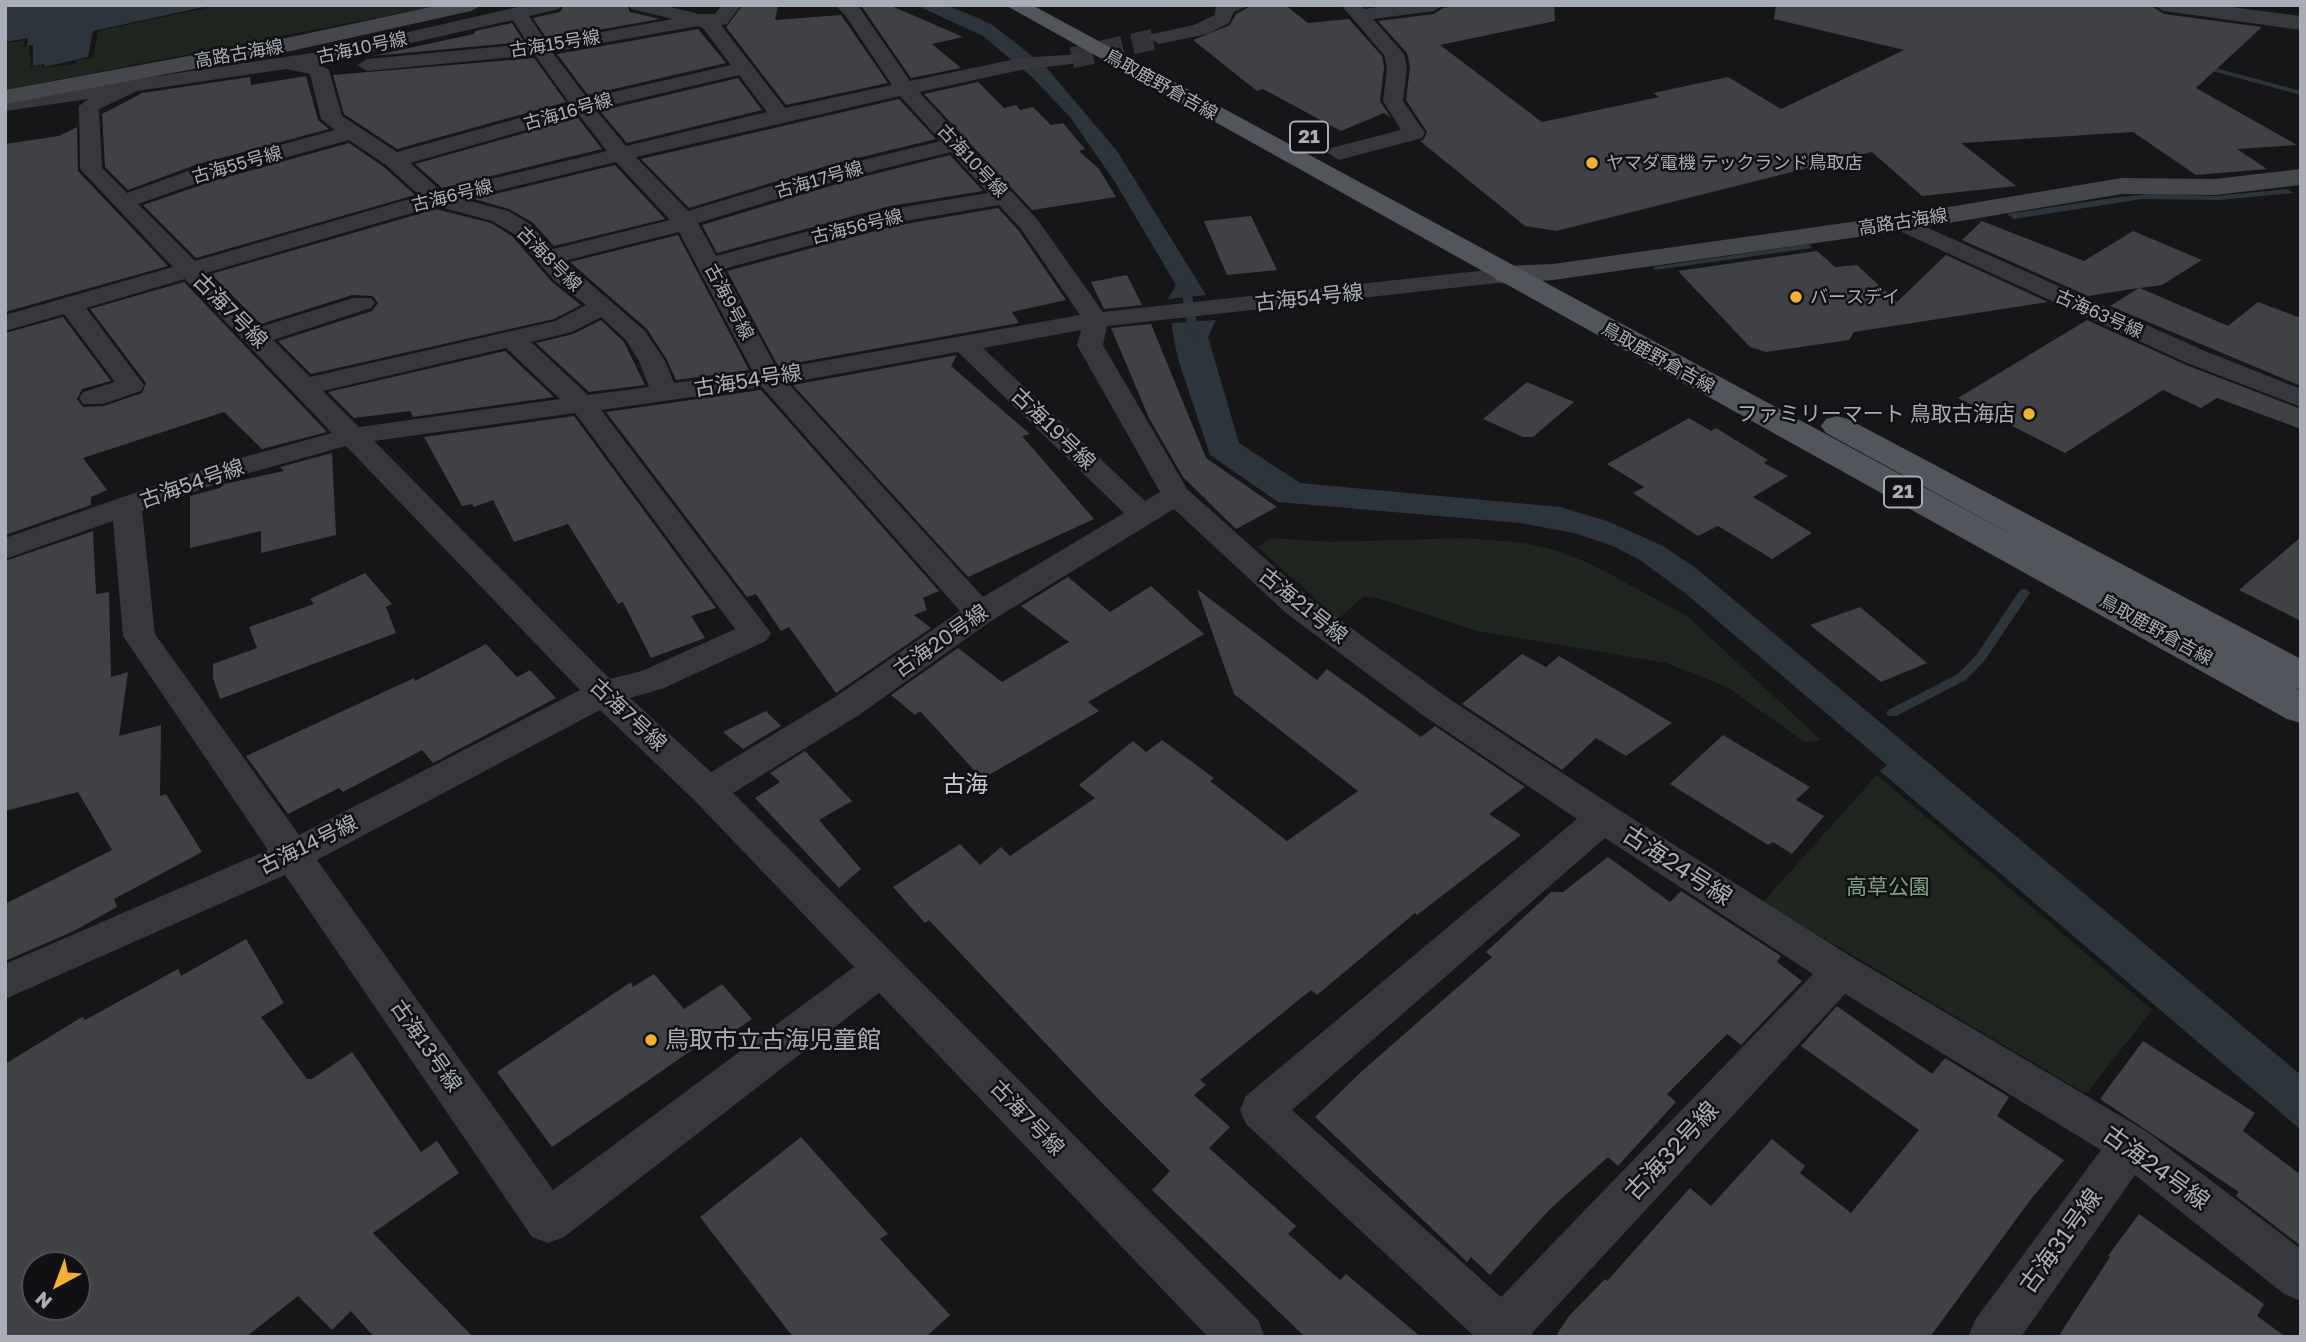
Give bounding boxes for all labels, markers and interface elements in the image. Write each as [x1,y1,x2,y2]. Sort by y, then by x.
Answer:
street label: 古海15号線 [508,26,602,62]
street label: 古海10号線 [315,28,409,68]
street label: 高路古海線 [193,36,285,72]
street label: 鳥取鹿野倉吉線 [1101,45,1221,125]
street label: 古海16号線 [521,89,615,135]
street label: 古海10号線 [933,120,1011,202]
road number: 21 [1290,122,1328,153]
street label: 古海55号線 [189,142,285,188]
place label: ヤマダ電機 テックランド鳥取店 [1606,152,1862,174]
marker: ヤマダ電機 テックランド鳥取店 [1584,155,1600,171]
street label: 古海17号線 [773,157,865,203]
street label: 古海6号線 [409,175,495,217]
street label: 高路古海線 [1857,204,1949,240]
street label: 古海56号線 [809,205,905,249]
street label: 古海8号線 [512,222,586,296]
street label: 古海9号線 [700,260,758,344]
street label: 古海7号線 [187,268,273,354]
street label: 古海54号線 [1253,280,1365,316]
street label: 古海63号線 [2052,285,2146,343]
place label: バースデイ [1810,286,1900,308]
marker: バースデイ [1788,289,1804,305]
street label: 鳥取鹿野倉吉線 [1598,318,1718,398]
street label: 古海54号線 [692,360,804,402]
street label: 古海19号線 [1006,383,1100,475]
place label: ファミリーマート 鳥取古海店 [1737,401,2015,427]
marker: ファミリーマート 鳥取古海店 [2021,406,2037,422]
street label: 古海54号線 [136,454,248,514]
road number: 21 [1884,477,1922,508]
street label: 古海21号線 [1254,563,1352,649]
street label: 鳥取鹿野倉吉線 [2096,590,2216,670]
street label: 古海20号線 [889,599,993,683]
street label: 古海7号線 [585,673,671,757]
district label: 古海 [942,771,988,799]
street label: 古海14号線 [254,810,362,880]
street label: 古海24号線 [1617,820,1737,912]
park label: 高草公園 [1846,874,1930,900]
street label: 古海13号線 [385,995,467,1097]
place label: 鳥取市立古海児童館 [665,1026,881,1054]
marker: 鳥取市立古海児童館 [643,1032,659,1048]
street label: 古海7号線 [985,1075,1069,1161]
street label: 古海32号線 [1619,1096,1725,1206]
street label: 古海24号線 [2097,1120,2215,1216]
street label: 古海31号線 [2014,1183,2108,1299]
north arrow [21,1251,91,1321]
text: N [30,1287,56,1314]

